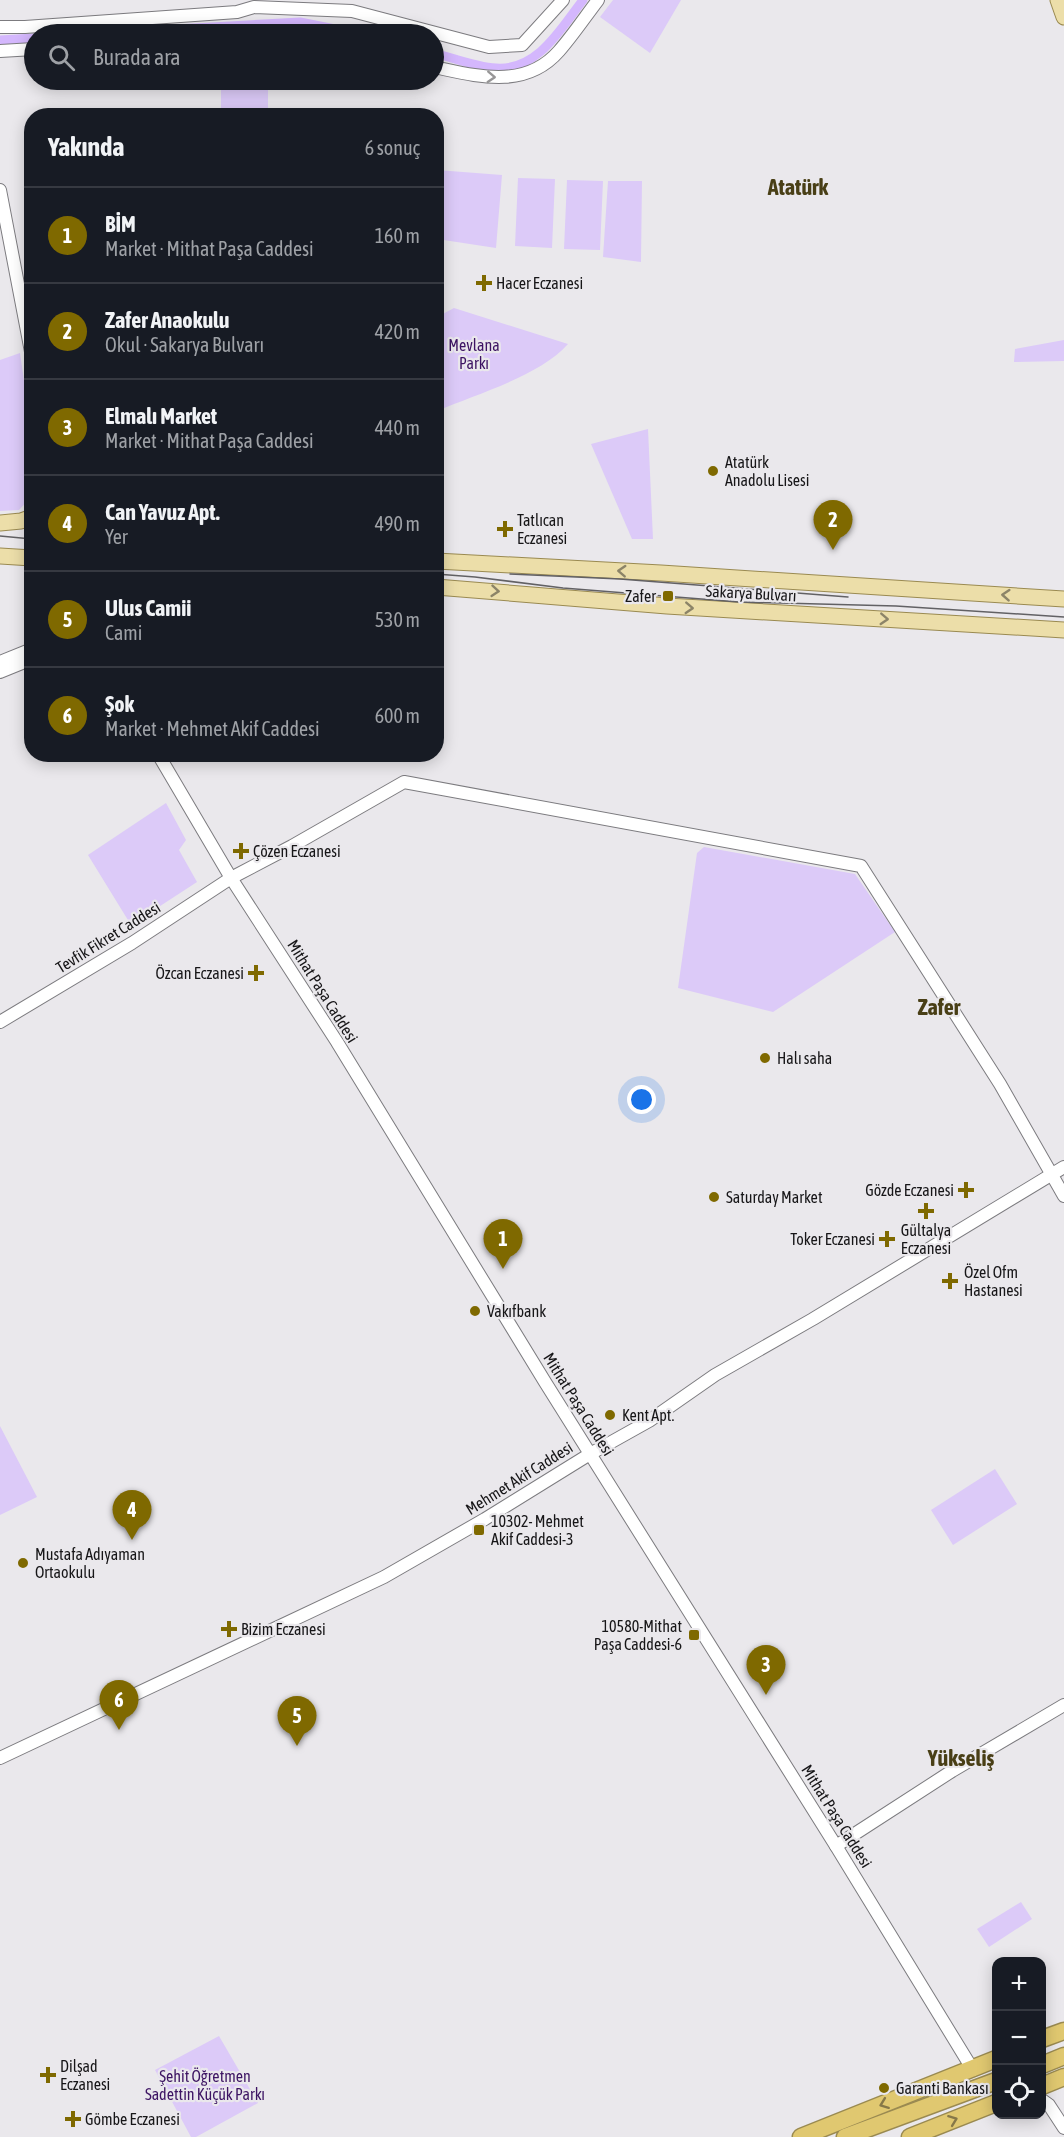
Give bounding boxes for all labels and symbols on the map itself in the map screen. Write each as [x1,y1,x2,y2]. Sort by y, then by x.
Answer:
one-way arrow [487,70,496,83]
district label: Atatürk [767,174,829,200]
place label: Hacer Eczanesi [496,274,583,292]
marker: Hacer Eczanesi [477,276,491,290]
park label: Mevlana Parkı [448,336,500,372]
place label: Atatürk Anadolu Lisesi [725,453,809,489]
marker: Atatürk Anadolu Lisesi [706,464,720,478]
pin: 2 [814,500,852,550]
place label: Tatlıcan Eczanesi [517,511,567,547]
marker: Tatlıcan Eczanesi [498,522,512,536]
one-way arrow [618,564,627,577]
street label: Sakarya Bulvarı [705,582,797,605]
one-way arrow [490,585,499,598]
place label: Zafer [625,587,656,605]
marker: Zafer [661,589,675,603]
one-way arrow [1001,589,1010,602]
one-way arrow [685,601,694,614]
one-way arrow [879,612,888,625]
place label: Çözen Eczanesi [253,842,341,861]
marker: Çözen Eczanesi [234,844,248,858]
street label: Tevfik Fikret Caddesi [53,898,163,976]
street label: Mithat Paşa Caddesi [283,936,362,1046]
place label: Özcan Eczanesi [155,964,244,982]
marker: Özcan Eczanesi [249,966,263,980]
district label: Zafer [918,994,961,1020]
place label: Halı saha [777,1049,832,1067]
marker: Halı saha [758,1051,772,1065]
your location [627,1085,656,1114]
place label: Gözde Eczanesi [865,1181,954,1199]
marker: Gözde Eczanesi [959,1183,973,1197]
place label: Saturday Market [726,1188,823,1207]
marker: Saturday Market [707,1190,721,1204]
marker: Gültalya Eczanesi [919,1204,933,1218]
pin: 1 [484,1220,522,1269]
place label: Gültalya Eczanesi [901,1221,951,1257]
place label: Toker Eczanesi [790,1230,875,1248]
marker: Toker Eczanesi [880,1232,894,1246]
place label: Özel Ofm Hastanesi [964,1263,1023,1299]
marker: Özel Ofm Hastanesi [941,1272,959,1290]
place label: Vakıfbank [487,1302,546,1320]
marker: Vakıfbank [468,1304,482,1318]
street label: Mithat Paşa Caddesi [539,1349,618,1459]
place label: Kent Apt. [622,1406,674,1425]
marker: Kent Apt. [603,1408,617,1422]
street label: Mehmet Akif Caddesi [462,1438,576,1518]
pin: 4 [112,1490,152,1540]
place label: 10302- Mehmet Akif Caddesi-3 [491,1512,584,1548]
marker: 10302- Mehmet Akif Caddesi-3 [472,1523,486,1537]
place label: Mustafa Adıyaman Ortaokulu [35,1545,145,1581]
marker: Mustafa Adıyaman Ortaokulu [16,1556,30,1570]
place label: 10580-Mithat Paşa Caddesi-6 [594,1617,682,1654]
place label: Bizim Eczanesi [241,1620,326,1638]
marker: Bizim Eczanesi [222,1622,236,1636]
marker: 10580-Mithat Paşa Caddesi-6 [687,1628,701,1642]
pin: 3 [746,1646,786,1695]
pin: 6 [100,1680,138,1730]
pin: 5 [278,1696,316,1746]
district label: Yükseliş [927,1745,994,1771]
street label: Mithat Paşa Caddesi [797,1761,876,1871]
place label: Dilşad Eczanesi [60,2057,110,2093]
park label: Şehit Öğretmen Sadettin Küçük Parkı [145,2067,265,2104]
marker: Dilşad Eczanesi [41,2068,55,2082]
place label: Garanti Bankası [896,2079,989,2097]
marker: Garanti Bankası [877,2081,891,2095]
one-way arrow [879,2097,890,2110]
place label: Gömbe Eczanesi [85,2110,180,2128]
marker: Gömbe Eczanesi [66,2112,80,2126]
one-way arrow [947,2115,958,2127]

